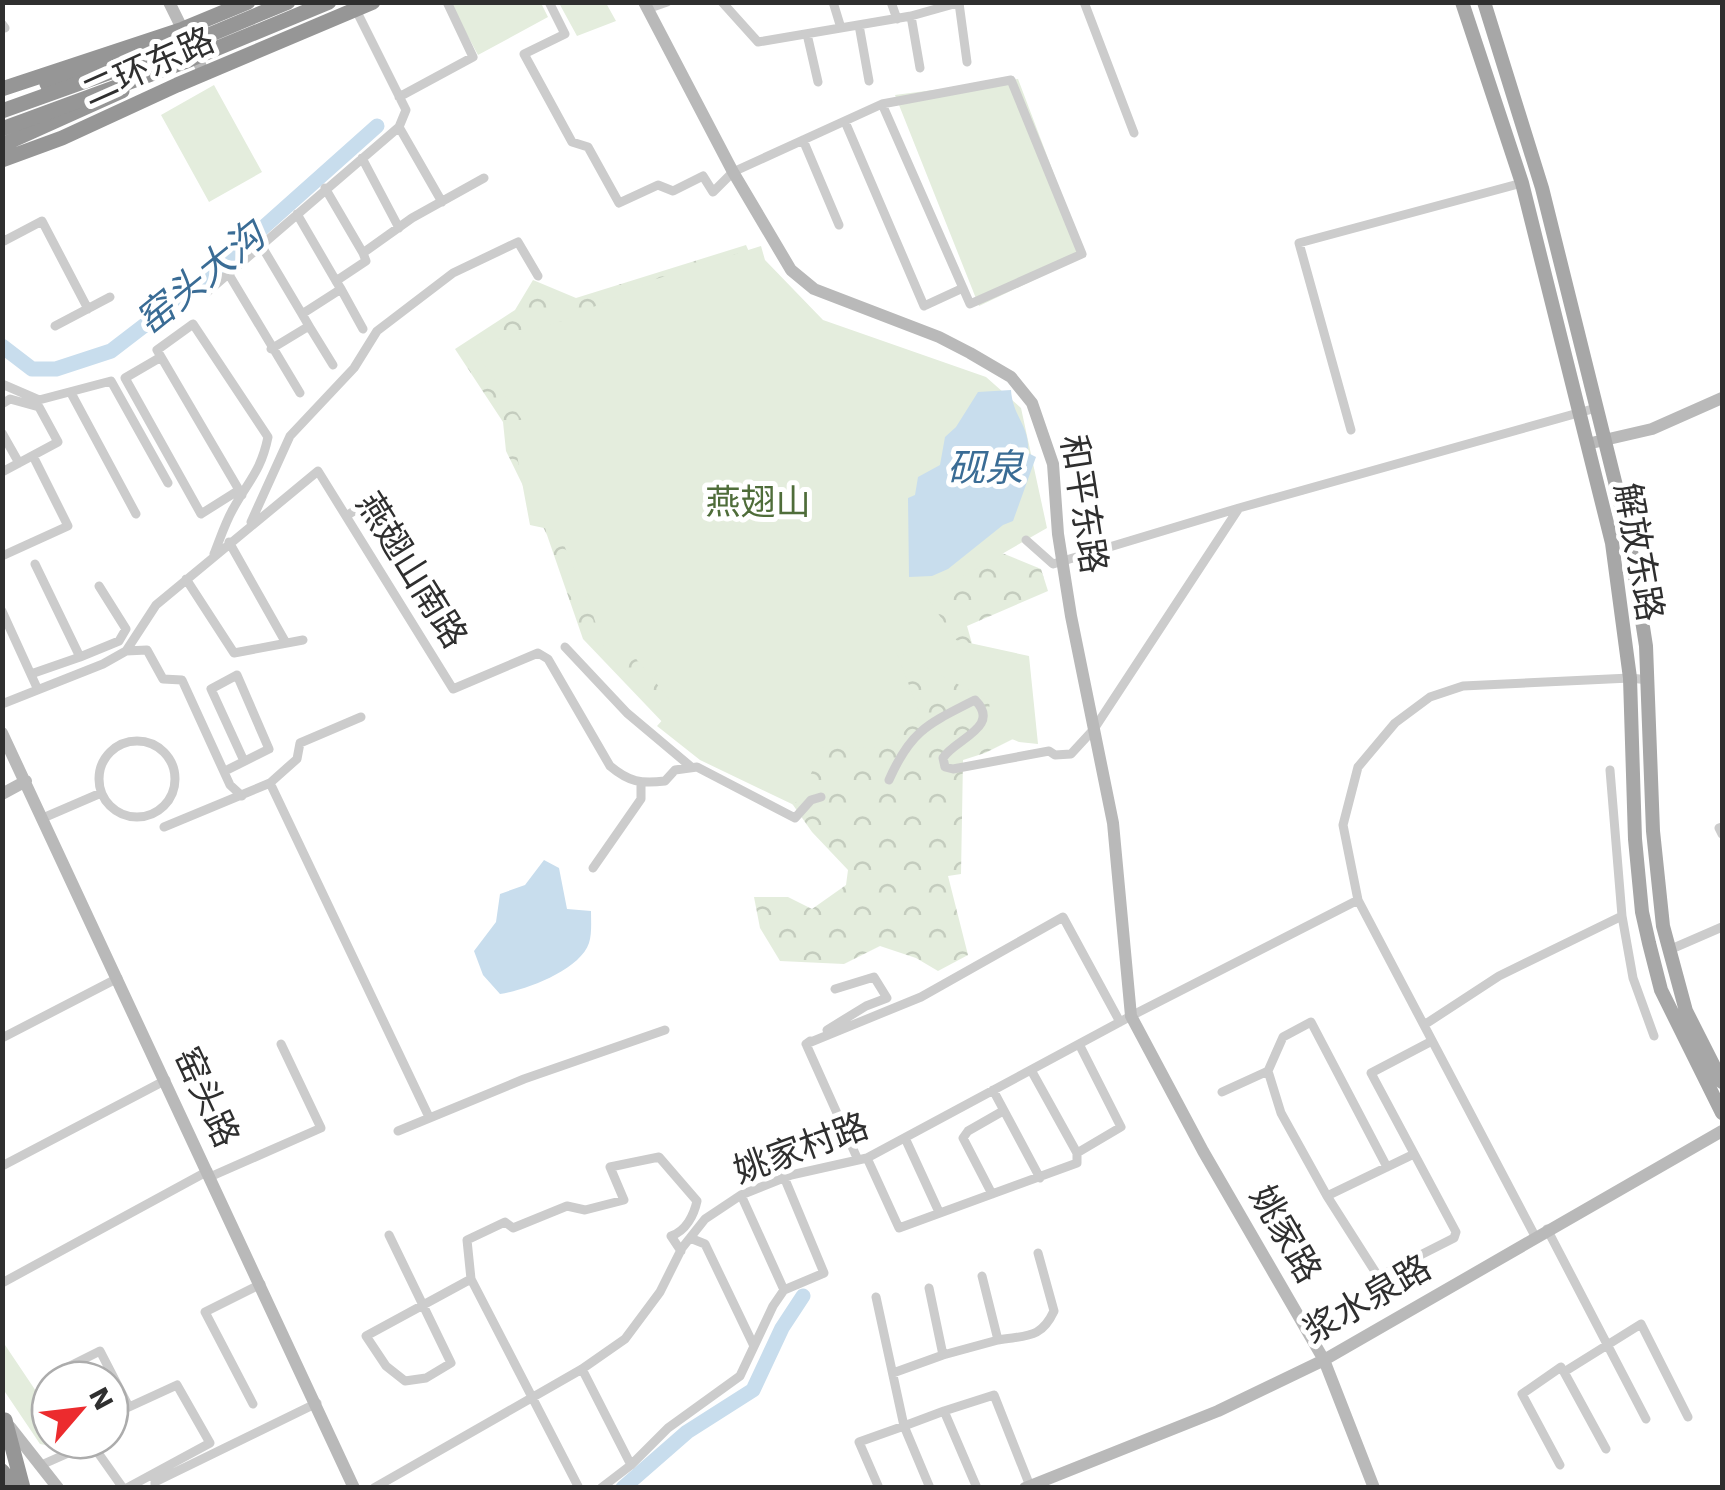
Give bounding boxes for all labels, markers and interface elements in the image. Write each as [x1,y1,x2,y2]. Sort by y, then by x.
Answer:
street label: 二环东路 [76,18,220,114]
water label: 窑头大沟 [127,211,276,343]
street label: 和平东路 [1052,432,1116,576]
water label: 砚泉 [947,446,1025,490]
street label: 解放东路 [1606,479,1672,625]
park label: 燕翅山 [705,481,811,523]
street label: 燕翅山南路 [348,485,476,655]
street label: 窑头路 [166,1041,248,1153]
street label: 姚家村路 [728,1104,874,1192]
street label: 姚家路 [1242,1178,1330,1290]
street label: 浆水泉路 [1296,1246,1438,1352]
north arrow [30,1360,130,1460]
text: N [82,1382,121,1415]

